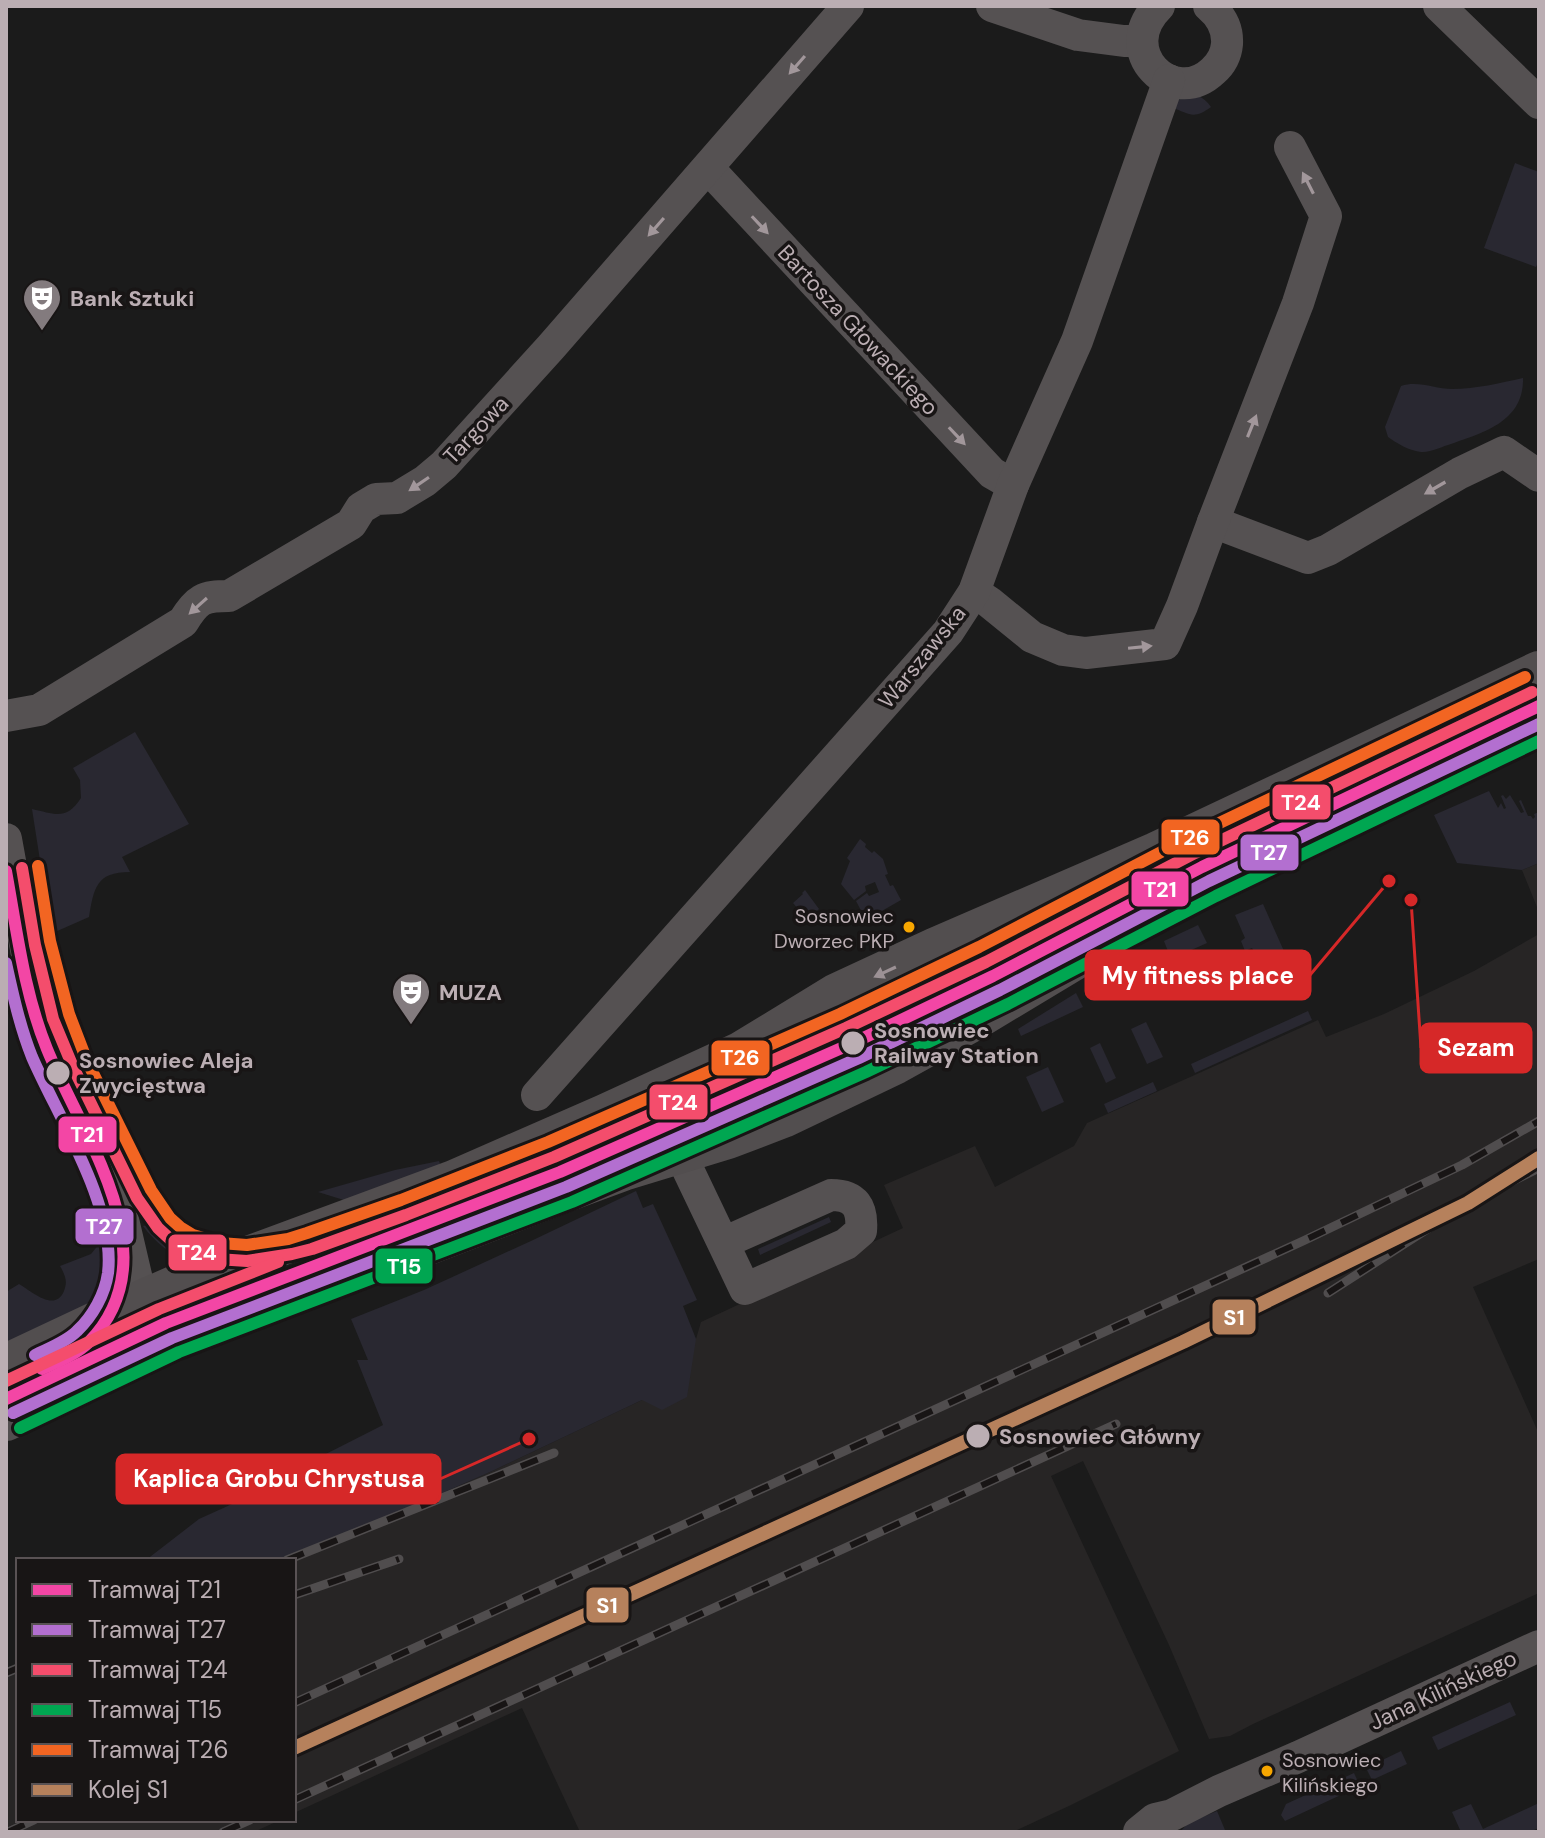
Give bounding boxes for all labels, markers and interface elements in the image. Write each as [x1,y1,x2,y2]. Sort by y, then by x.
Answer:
one-way arrow [789,55,806,75]
one-way arrow [1302,171,1315,194]
one-way arrow [751,216,769,235]
one-way arrow [648,217,666,236]
street label: Bartosza Głowackiego [771,239,945,421]
theatre icon: Bank Sztuki [21,277,63,332]
place label: Bank Sztuki [70,284,194,313]
street label: Targowa [437,390,515,470]
one-way arrow [1245,414,1258,438]
one-way arrow [947,426,966,445]
one-way arrow [408,476,429,491]
one-way arrow [1423,481,1446,495]
one-way arrow [189,596,208,614]
street label: Warszawska [872,600,972,714]
one-way arrow [1128,640,1153,653]
line badge: T24 [1271,783,1332,821]
text: T24 [1281,788,1321,817]
line badge: T26 [1160,818,1221,856]
text: T26 [1170,823,1210,852]
line badge: T27 [1239,833,1300,872]
text: T27 [1250,838,1288,867]
line badge: T21 [1130,870,1190,908]
text: T21 [1143,875,1177,904]
place label: Sosnowiec Dworzec PKP [774,903,894,954]
marker: Sosnowiec Dworzec PKP [901,919,917,935]
callout: My fitness place [1086,951,1310,999]
text: My fitness place [1102,960,1294,991]
one-way arrow [874,965,897,979]
theatre icon: MUZA [390,971,432,1026]
place label: MUZA [439,978,502,1007]
place label: Sosnowiec Railway Station [874,1016,1039,1070]
callout: Sezam [1421,1024,1531,1072]
marker: Sosnowiec Railway Station [839,1029,867,1057]
text: Sezam [1437,1032,1515,1063]
line badge: T26 [710,1039,771,1077]
text: T26 [720,1043,760,1072]
place label: Sosnowiec Aleja Zwycięstwa [79,1046,254,1100]
marker: Sosnowiec Aleja Zwycięstwa [44,1059,72,1087]
line badge: T24 [648,1083,709,1121]
text: T24 [658,1088,698,1117]
line badge: T21 [57,1115,118,1154]
text: T21 [70,1120,104,1149]
line badge: T27 [74,1207,135,1246]
text: T27 [85,1212,123,1241]
line badge: T24 [167,1233,228,1272]
text: T24 [177,1238,217,1267]
line badge: T15 [374,1247,434,1285]
text: T15 [387,1252,421,1281]
line badge: S1 [1211,1298,1257,1336]
text: S1 [1223,1303,1245,1332]
marker: Sosnowiec Główny [964,1422,992,1450]
place label: Sosnowiec Główny [999,1422,1201,1451]
callout: Kaplica Grobu Chrystusa [117,1455,440,1503]
text: Kaplica Grobu Chrystusa [133,1463,425,1494]
legend [16,1558,296,1822]
text: Tramwaj T21 [88,1574,221,1605]
line badge: S1 [585,1586,630,1624]
text: S1 [596,1591,618,1620]
text: Tramwaj T27 [88,1614,226,1645]
street label: Jana Kilińskiego [1365,1643,1521,1737]
text: Tramwaj T24 [88,1654,228,1685]
text: Tramwaj T15 [88,1694,222,1725]
text: Tramwaj T26 [88,1734,228,1765]
place label: Sosnowiec Kilińskiego [1282,1747,1381,1798]
marker: Sosnowiec Kilińskiego [1259,1763,1275,1779]
text: Kolej S1 [88,1774,168,1805]

